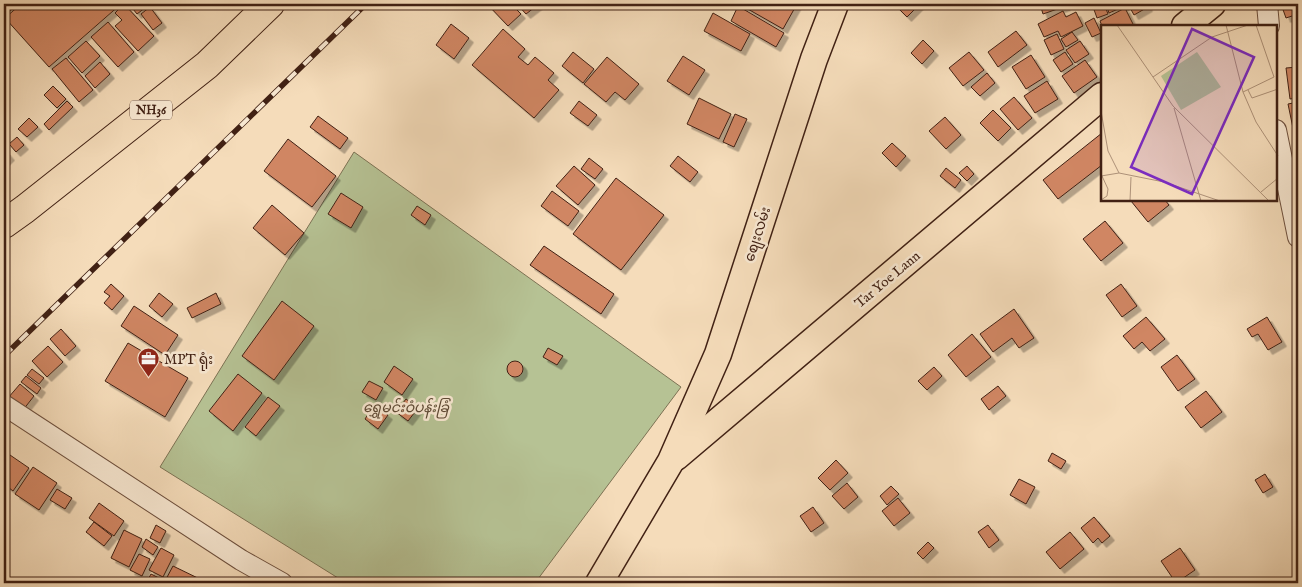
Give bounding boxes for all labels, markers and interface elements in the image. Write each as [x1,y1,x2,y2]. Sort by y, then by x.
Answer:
inset map [1101,25,1277,201]
road number: NH36 [130,100,172,120]
street label: စျေးလမ်း [739,204,777,265]
street label: Tar Yoe Lann [851,247,924,312]
office icon: MPT ရုံး [136,347,160,378]
place label: MPT ရုံး [164,351,213,371]
park label: ရွှေမင်းဝံပန်းခြံ [363,397,451,419]

